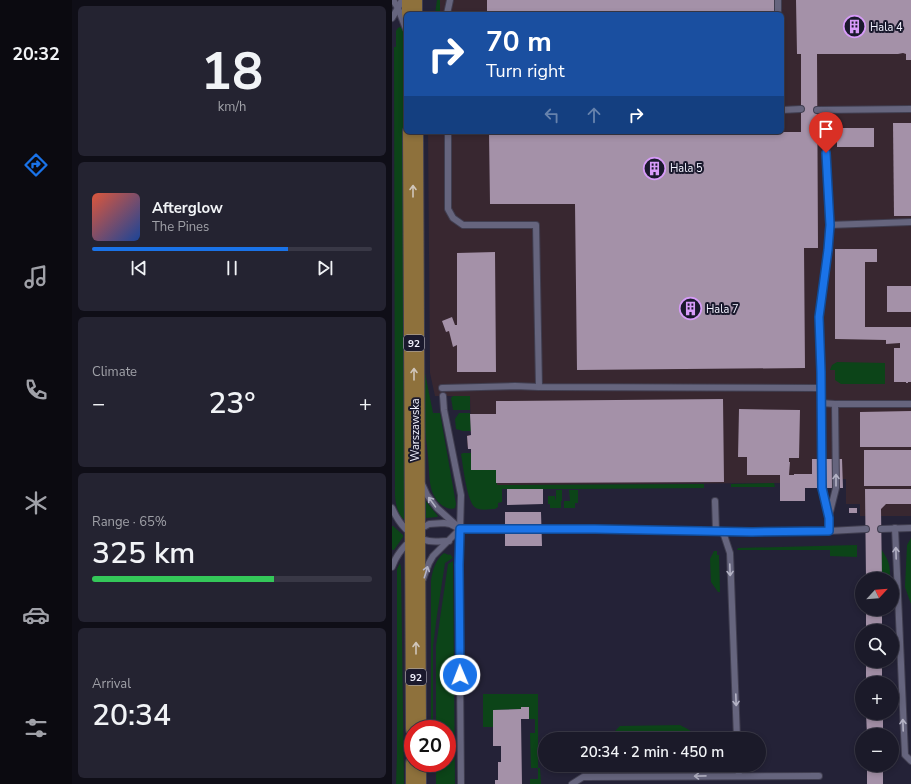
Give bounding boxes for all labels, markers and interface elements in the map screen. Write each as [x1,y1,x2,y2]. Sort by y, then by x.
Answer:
building icon: Hala 4 [841,14,867,40]
place label: Hala 4 [870,20,903,35]
text: 70 m [486,23,552,61]
icon: right [420,28,472,80]
text: 18 [201,36,263,107]
text: 20:32 [12,42,60,66]
text: Turn right [486,59,565,83]
text: km/h [218,98,246,116]
icon: left [541,104,563,126]
icon: ahead [583,104,605,126]
icon: right [625,104,647,126]
pin [809,112,843,153]
icon: arrive [815,118,837,140]
icon: directions [22,151,50,179]
building icon: Hala 5 [641,155,667,181]
place label: Hala 5 [670,161,703,176]
one-way arrow [409,185,417,198]
text: Afterglow [152,198,223,218]
text: The Pines [152,218,209,236]
icon: previous [128,257,150,279]
icon: pause [221,257,243,279]
icon: next [314,257,336,279]
icon: music [22,263,50,291]
building icon: Hala 7 [678,296,704,322]
place label: Hala 7 [706,302,739,317]
road number: 92 [404,335,424,351]
text: Climate [92,363,137,381]
one-way arrow [410,368,418,381]
icon: phone [22,376,50,404]
text: 23° [208,383,256,424]
text: − [92,389,105,419]
text: + [359,389,372,419]
street label: Warszawska [408,398,423,461]
one-way arrow [832,474,840,487]
icon: climate [22,489,50,517]
one-way arrow [428,497,436,508]
text: Range · 65% [92,513,167,531]
text: 325 km [92,533,195,574]
one-way arrow [893,547,900,560]
one-way arrow [727,563,734,576]
one-way arrow [423,566,430,579]
north arrow [855,572,899,616]
map controls [855,572,899,772]
icon: car [22,601,50,629]
button: search [855,624,899,668]
one-way arrow [412,642,420,655]
position arrow [439,654,481,696]
road number: 92 [406,669,426,685]
text: Arrival [92,675,131,693]
button: + [855,676,899,720]
one-way arrow [732,693,739,706]
text: 20:34 [92,695,171,736]
icon: filters [22,714,50,742]
one-way arrow [900,719,907,732]
speed limit sign: 20 [404,720,456,772]
button: − [855,728,899,772]
text: 20:34 · 2 min · 450 m [580,742,724,762]
one-way arrow [694,772,707,780]

